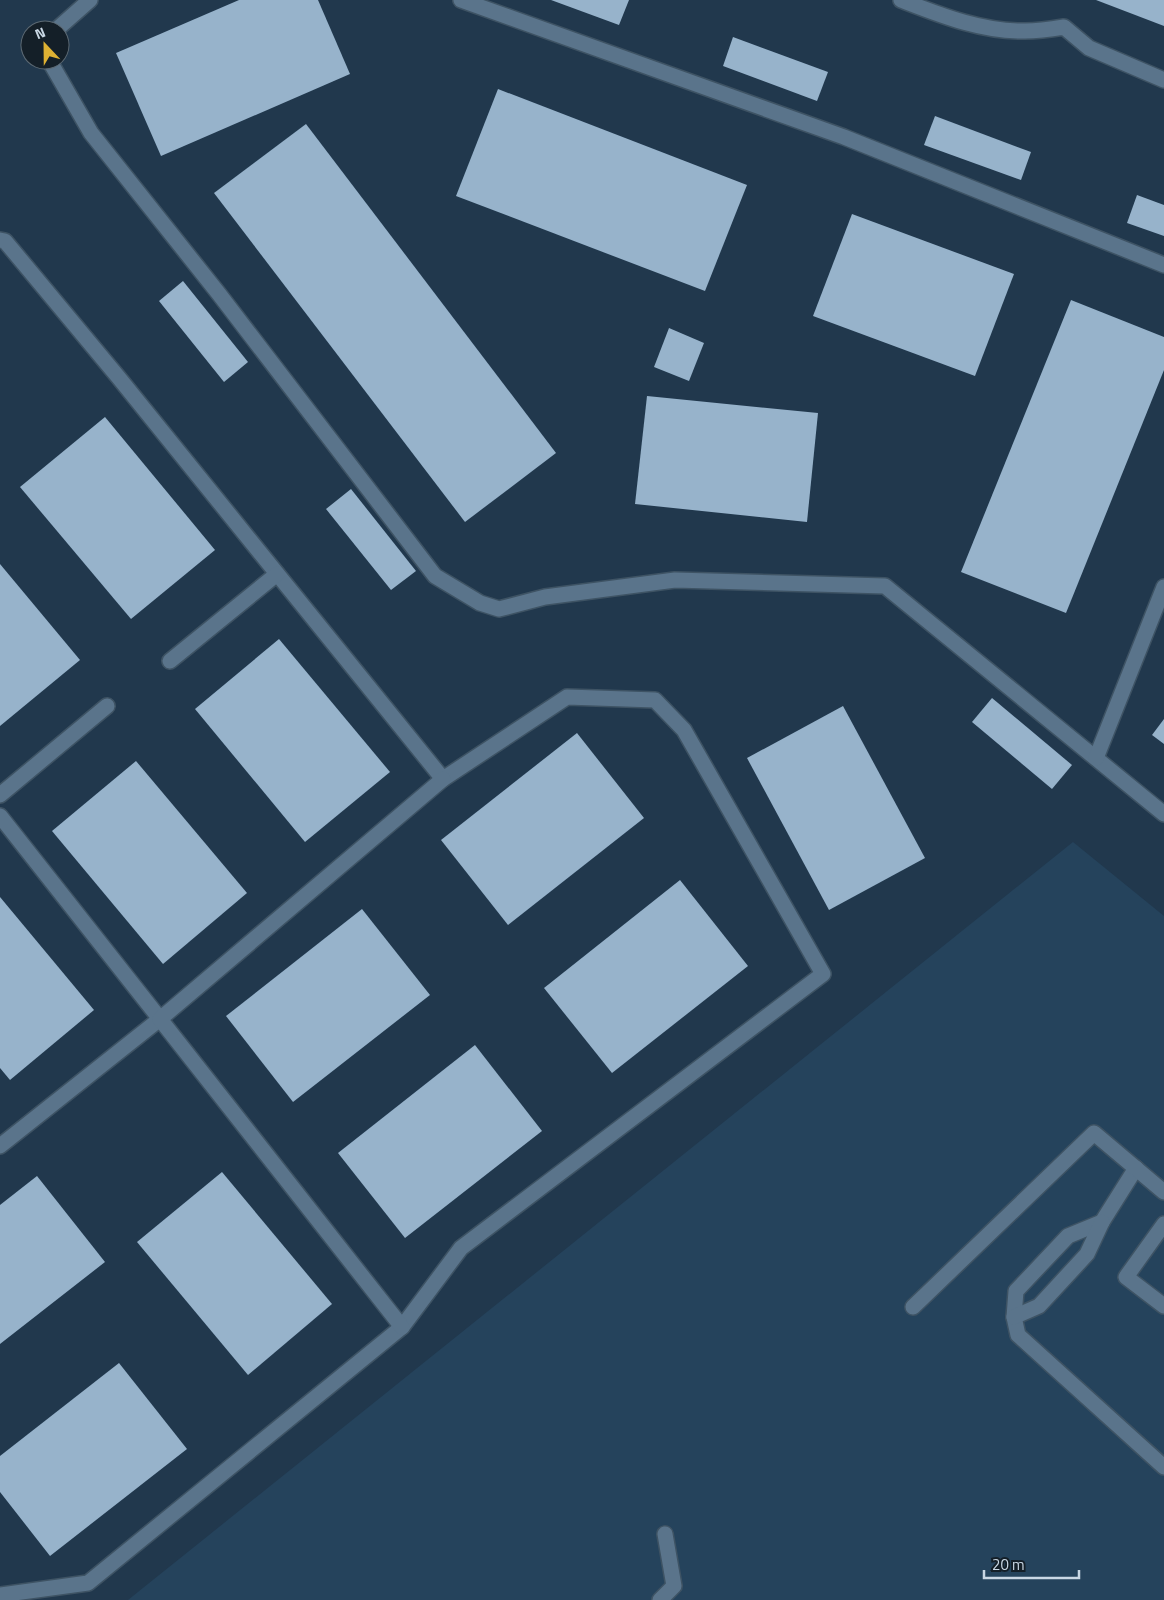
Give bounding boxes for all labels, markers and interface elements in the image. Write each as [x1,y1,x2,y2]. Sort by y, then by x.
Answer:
north arrow [20,20,70,70]
text: N [32,21,48,44]
scale bar [984,1548,1079,1580]
text: 20 m [992,1553,1025,1576]

